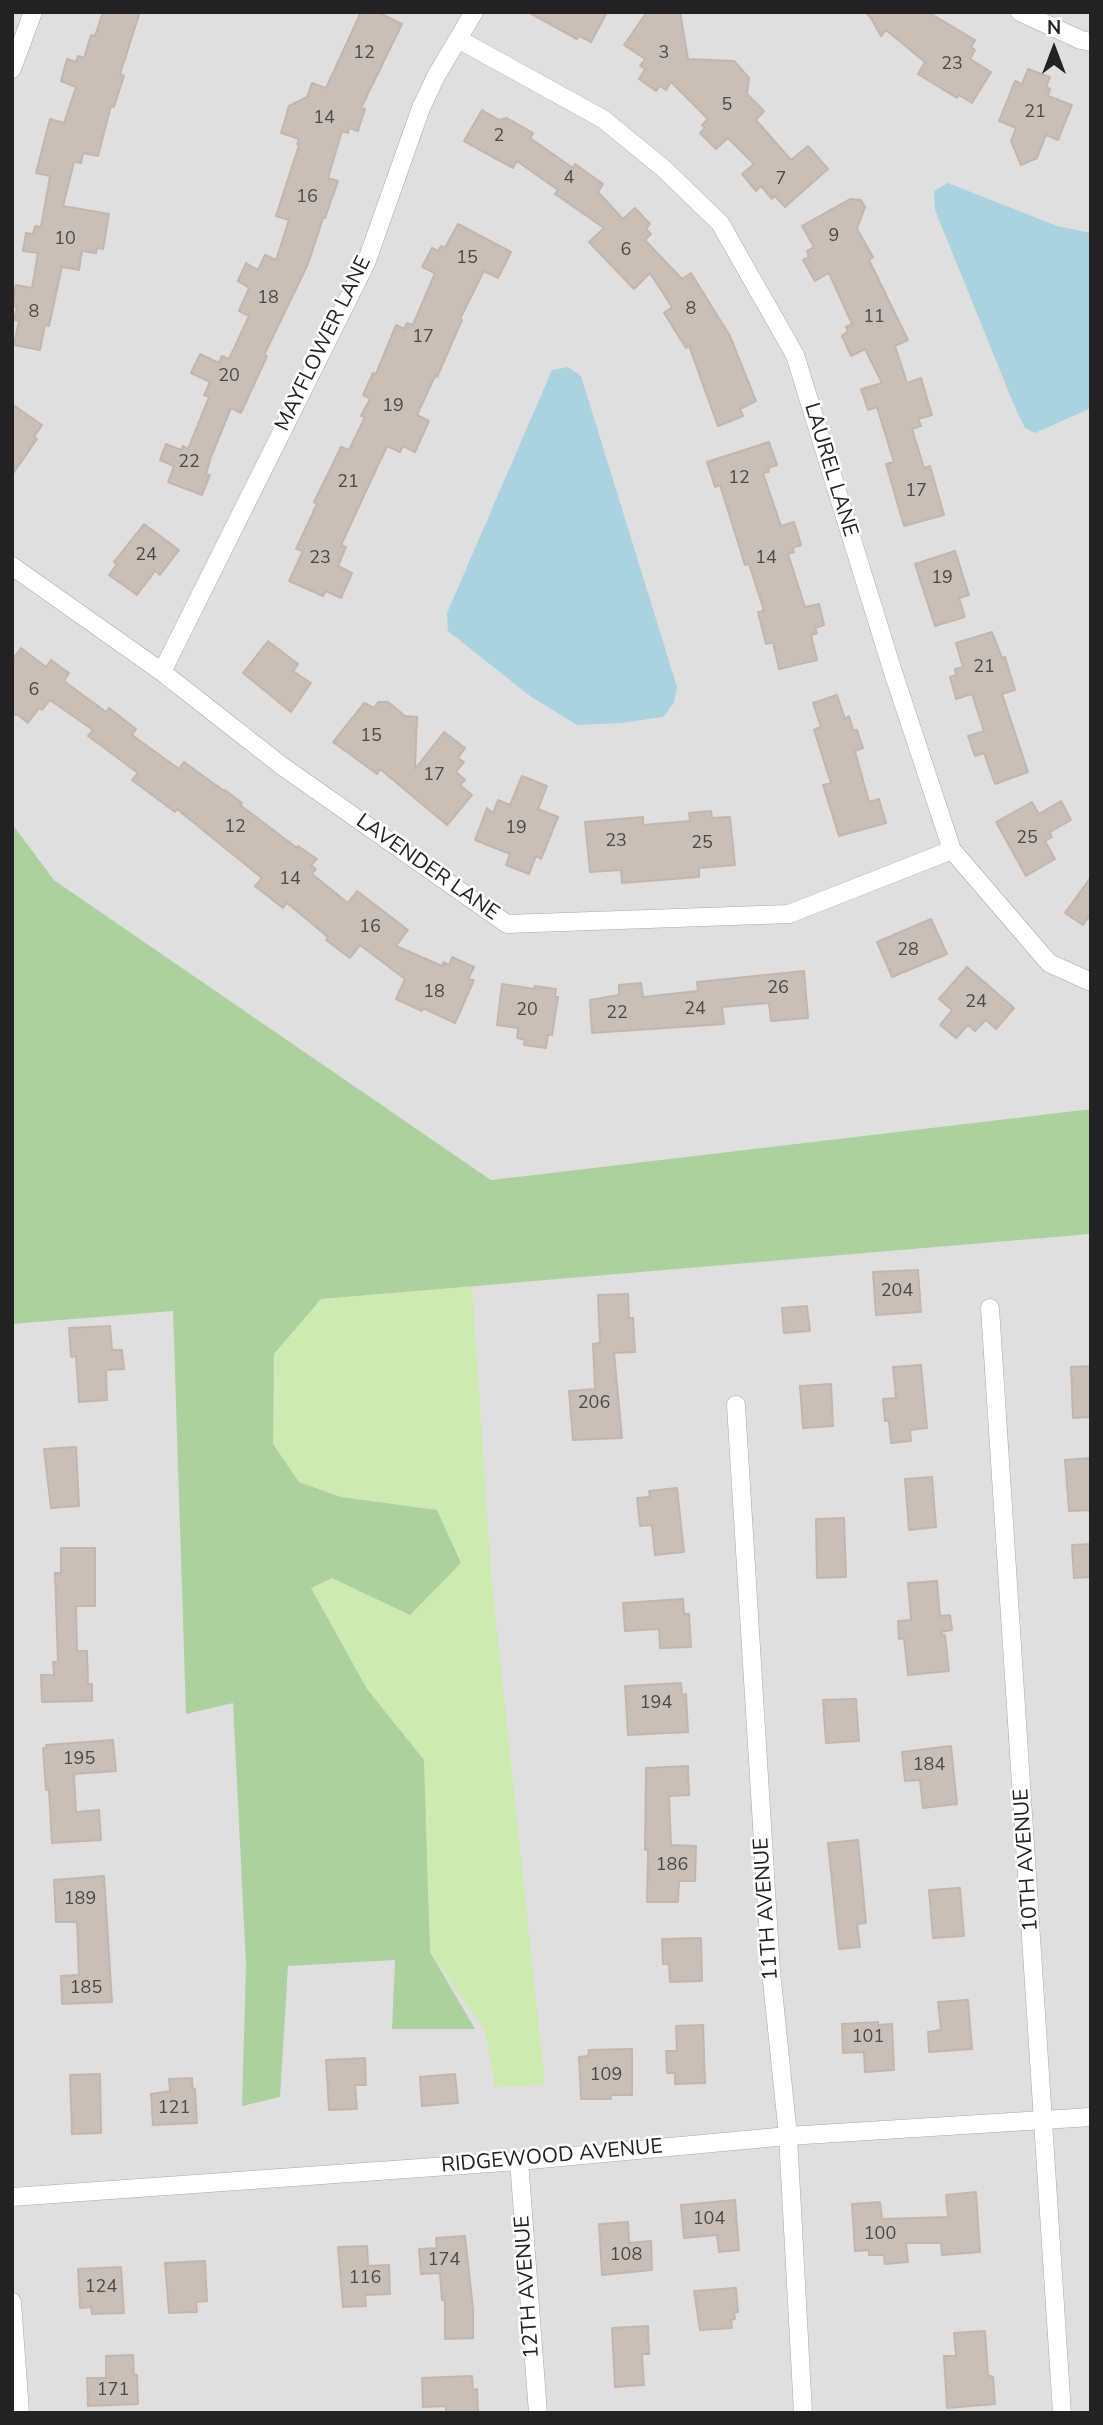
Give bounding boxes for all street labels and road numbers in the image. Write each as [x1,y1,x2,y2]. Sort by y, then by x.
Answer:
street label: MAYFLOWER LANE [271,252,377,436]
street label: LAUREL LANE [798,400,862,540]
street label: LAVENDER LANE [351,809,503,927]
street label: 10TH AVENUE [1009,1788,1045,1932]
street label: 11TH AVENUE [749,1837,785,1981]
street label: RIDGEWOOD AVENUE [440,2135,664,2179]
street label: 12TH AVENUE [510,2215,546,2359]

